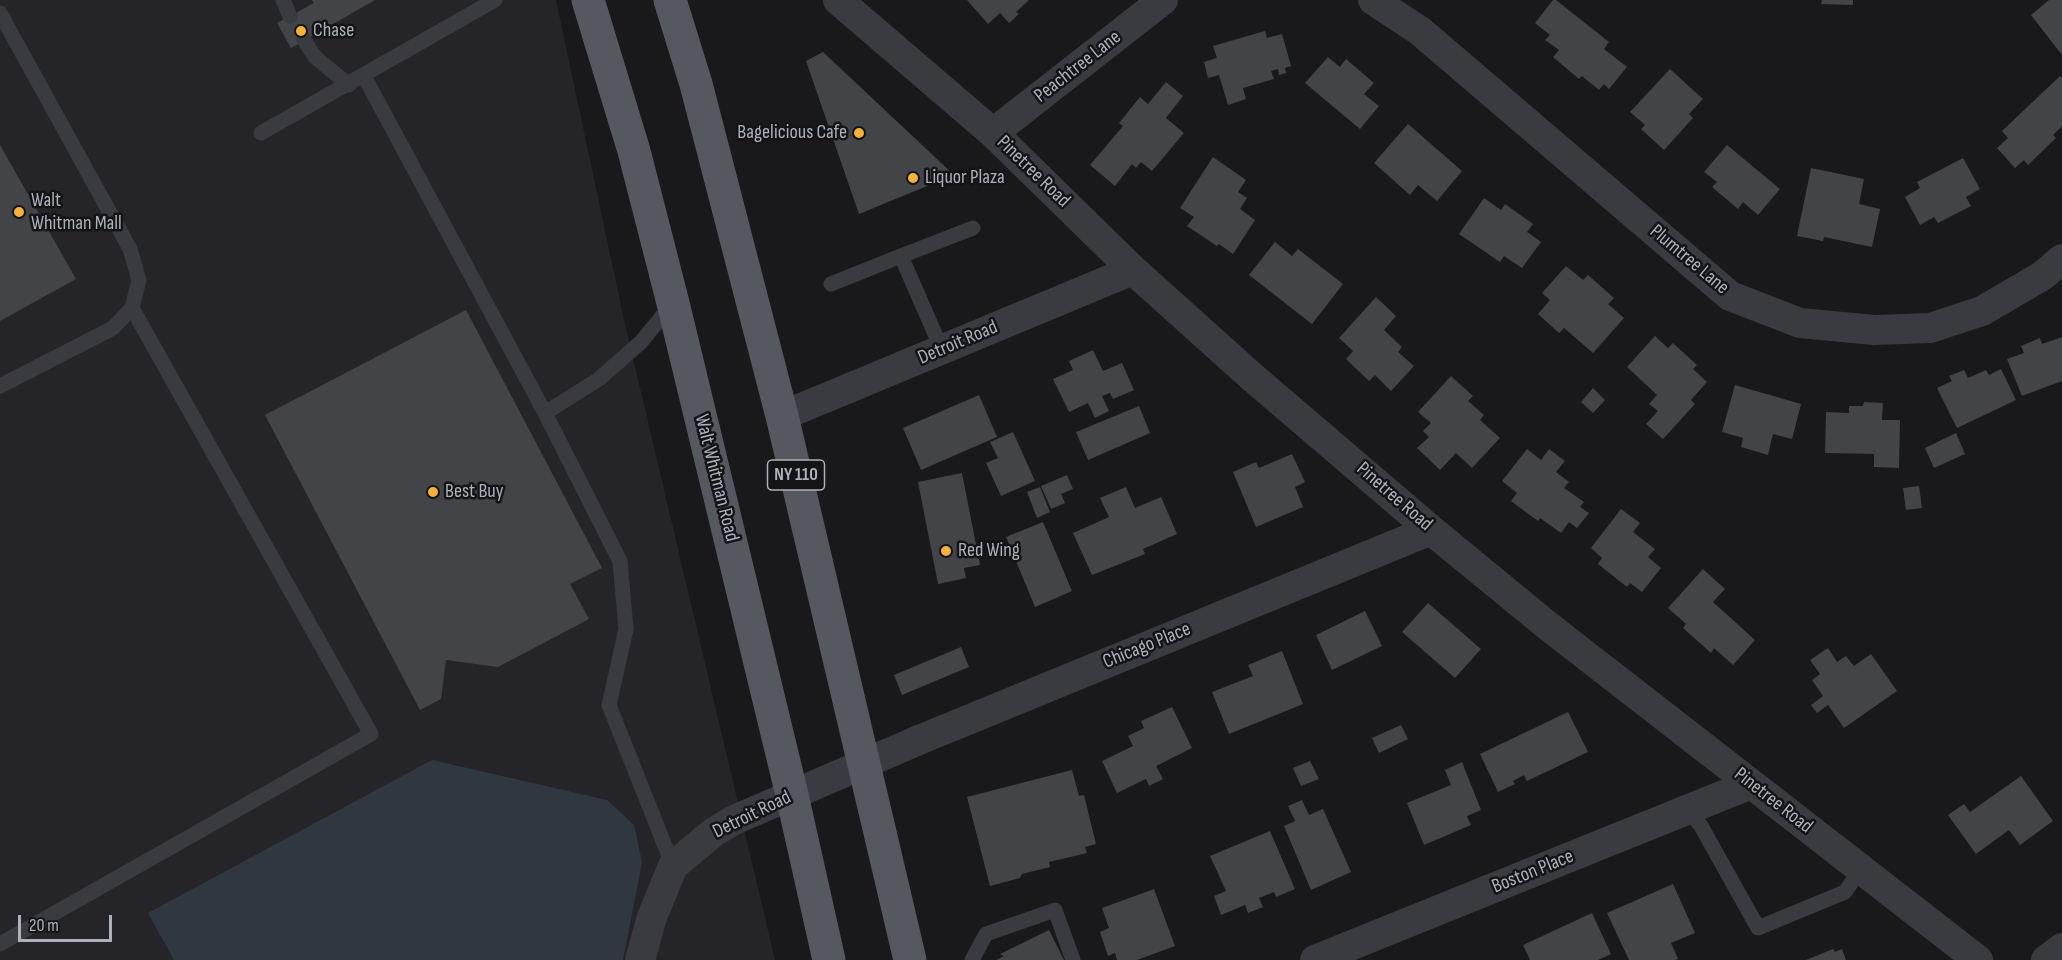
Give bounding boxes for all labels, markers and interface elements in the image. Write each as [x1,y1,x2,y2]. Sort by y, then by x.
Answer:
place label: Chase [313,19,354,43]
marker: Chase [294,24,308,38]
street label: Peachtree Lane [1030,26,1126,108]
place label: Bagelicious Cafe [737,121,847,145]
marker: Bagelicious Cafe [852,126,866,140]
street label: Pinetree Road [991,131,1075,213]
place label: Liquor Plaza [925,166,1005,190]
marker: Liquor Plaza [906,171,920,185]
place label: Walt Whitman Mall [31,189,122,236]
marker: Walt Whitman Mall [12,205,26,219]
street label: Plumtree Lane [1645,220,1733,300]
street label: Detroit Road [915,316,1001,370]
street label: Walt Whitman Road [689,412,743,544]
street label: Pinetree Road [1351,458,1437,536]
road number: NY 110 [768,460,824,490]
place label: Best Buy [445,480,503,504]
marker: Best Buy [426,485,440,499]
place label: Red Wing [958,539,1020,563]
marker: Red Wing [939,544,953,558]
street label: Chicago Place [1100,618,1194,674]
street label: Pinetree Road [1729,763,1817,839]
street label: Detroit Road [709,786,795,844]
street label: Boston Place [1489,845,1577,899]
scale bar [21,903,116,941]
text: 20 m [29,915,59,936]

